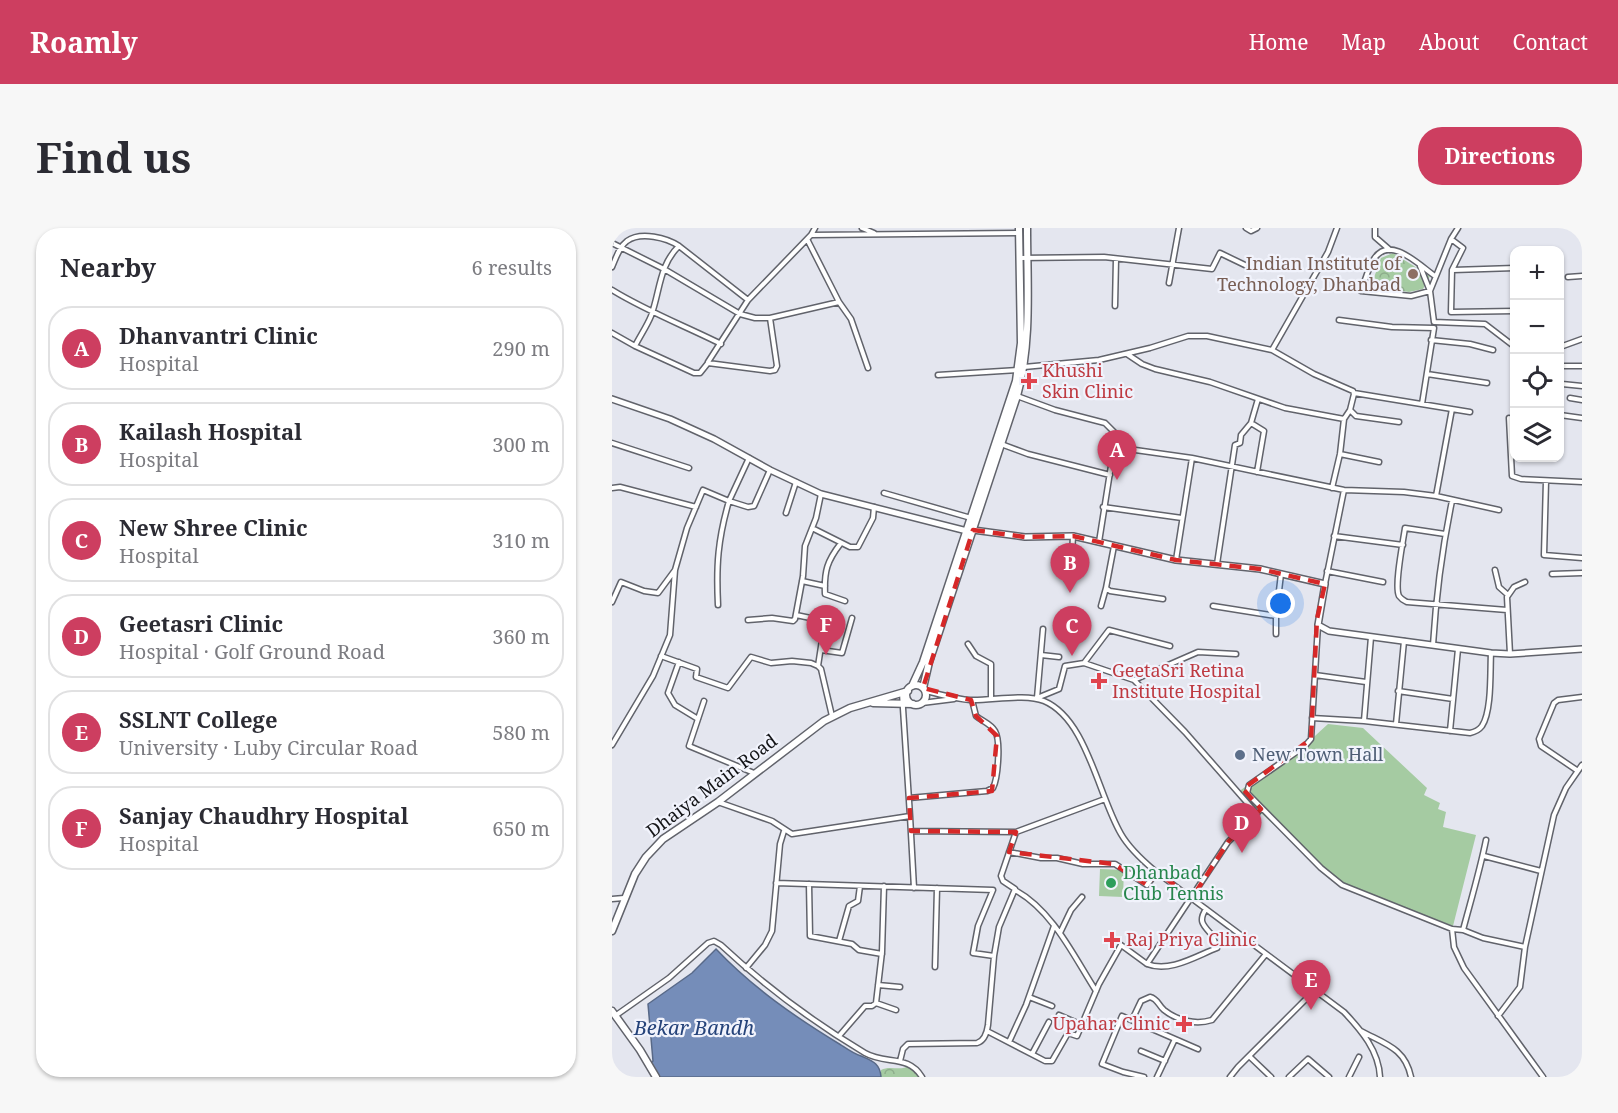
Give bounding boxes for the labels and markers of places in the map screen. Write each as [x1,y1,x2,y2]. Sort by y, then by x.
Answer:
place label: Indian Institute of Technology, Dhanbad [1217,251,1402,296]
marker: Indian Institute of Technology, Dhanbad [1406,267,1420,281]
place label: Khushi Skin Clinic [1042,358,1133,403]
marker: Khushi Skin Clinic [1020,372,1038,390]
pin: A [1098,430,1136,480]
pin: B [1050,544,1090,593]
pin: F [806,606,846,655]
pin: C [1052,606,1092,656]
place label: GeetaSri Retina Institute Hospital [1112,658,1261,703]
marker: GeetaSri Retina Institute Hospital [1090,672,1108,690]
place label: New Town Hall [1252,742,1384,766]
marker: New Town Hall [1233,748,1247,762]
pin: D [1222,804,1262,853]
place label: Dhanbad Club Tennis [1123,860,1224,905]
marker: Dhanbad Club Tennis [1104,876,1118,890]
place label: Raj Priya Clinic [1126,927,1257,951]
marker: Raj Priya Clinic [1103,931,1121,949]
pin: E [1292,960,1330,1010]
place label: Upahar Clinic [1053,1011,1170,1035]
marker: Upahar Clinic [1175,1015,1193,1033]

